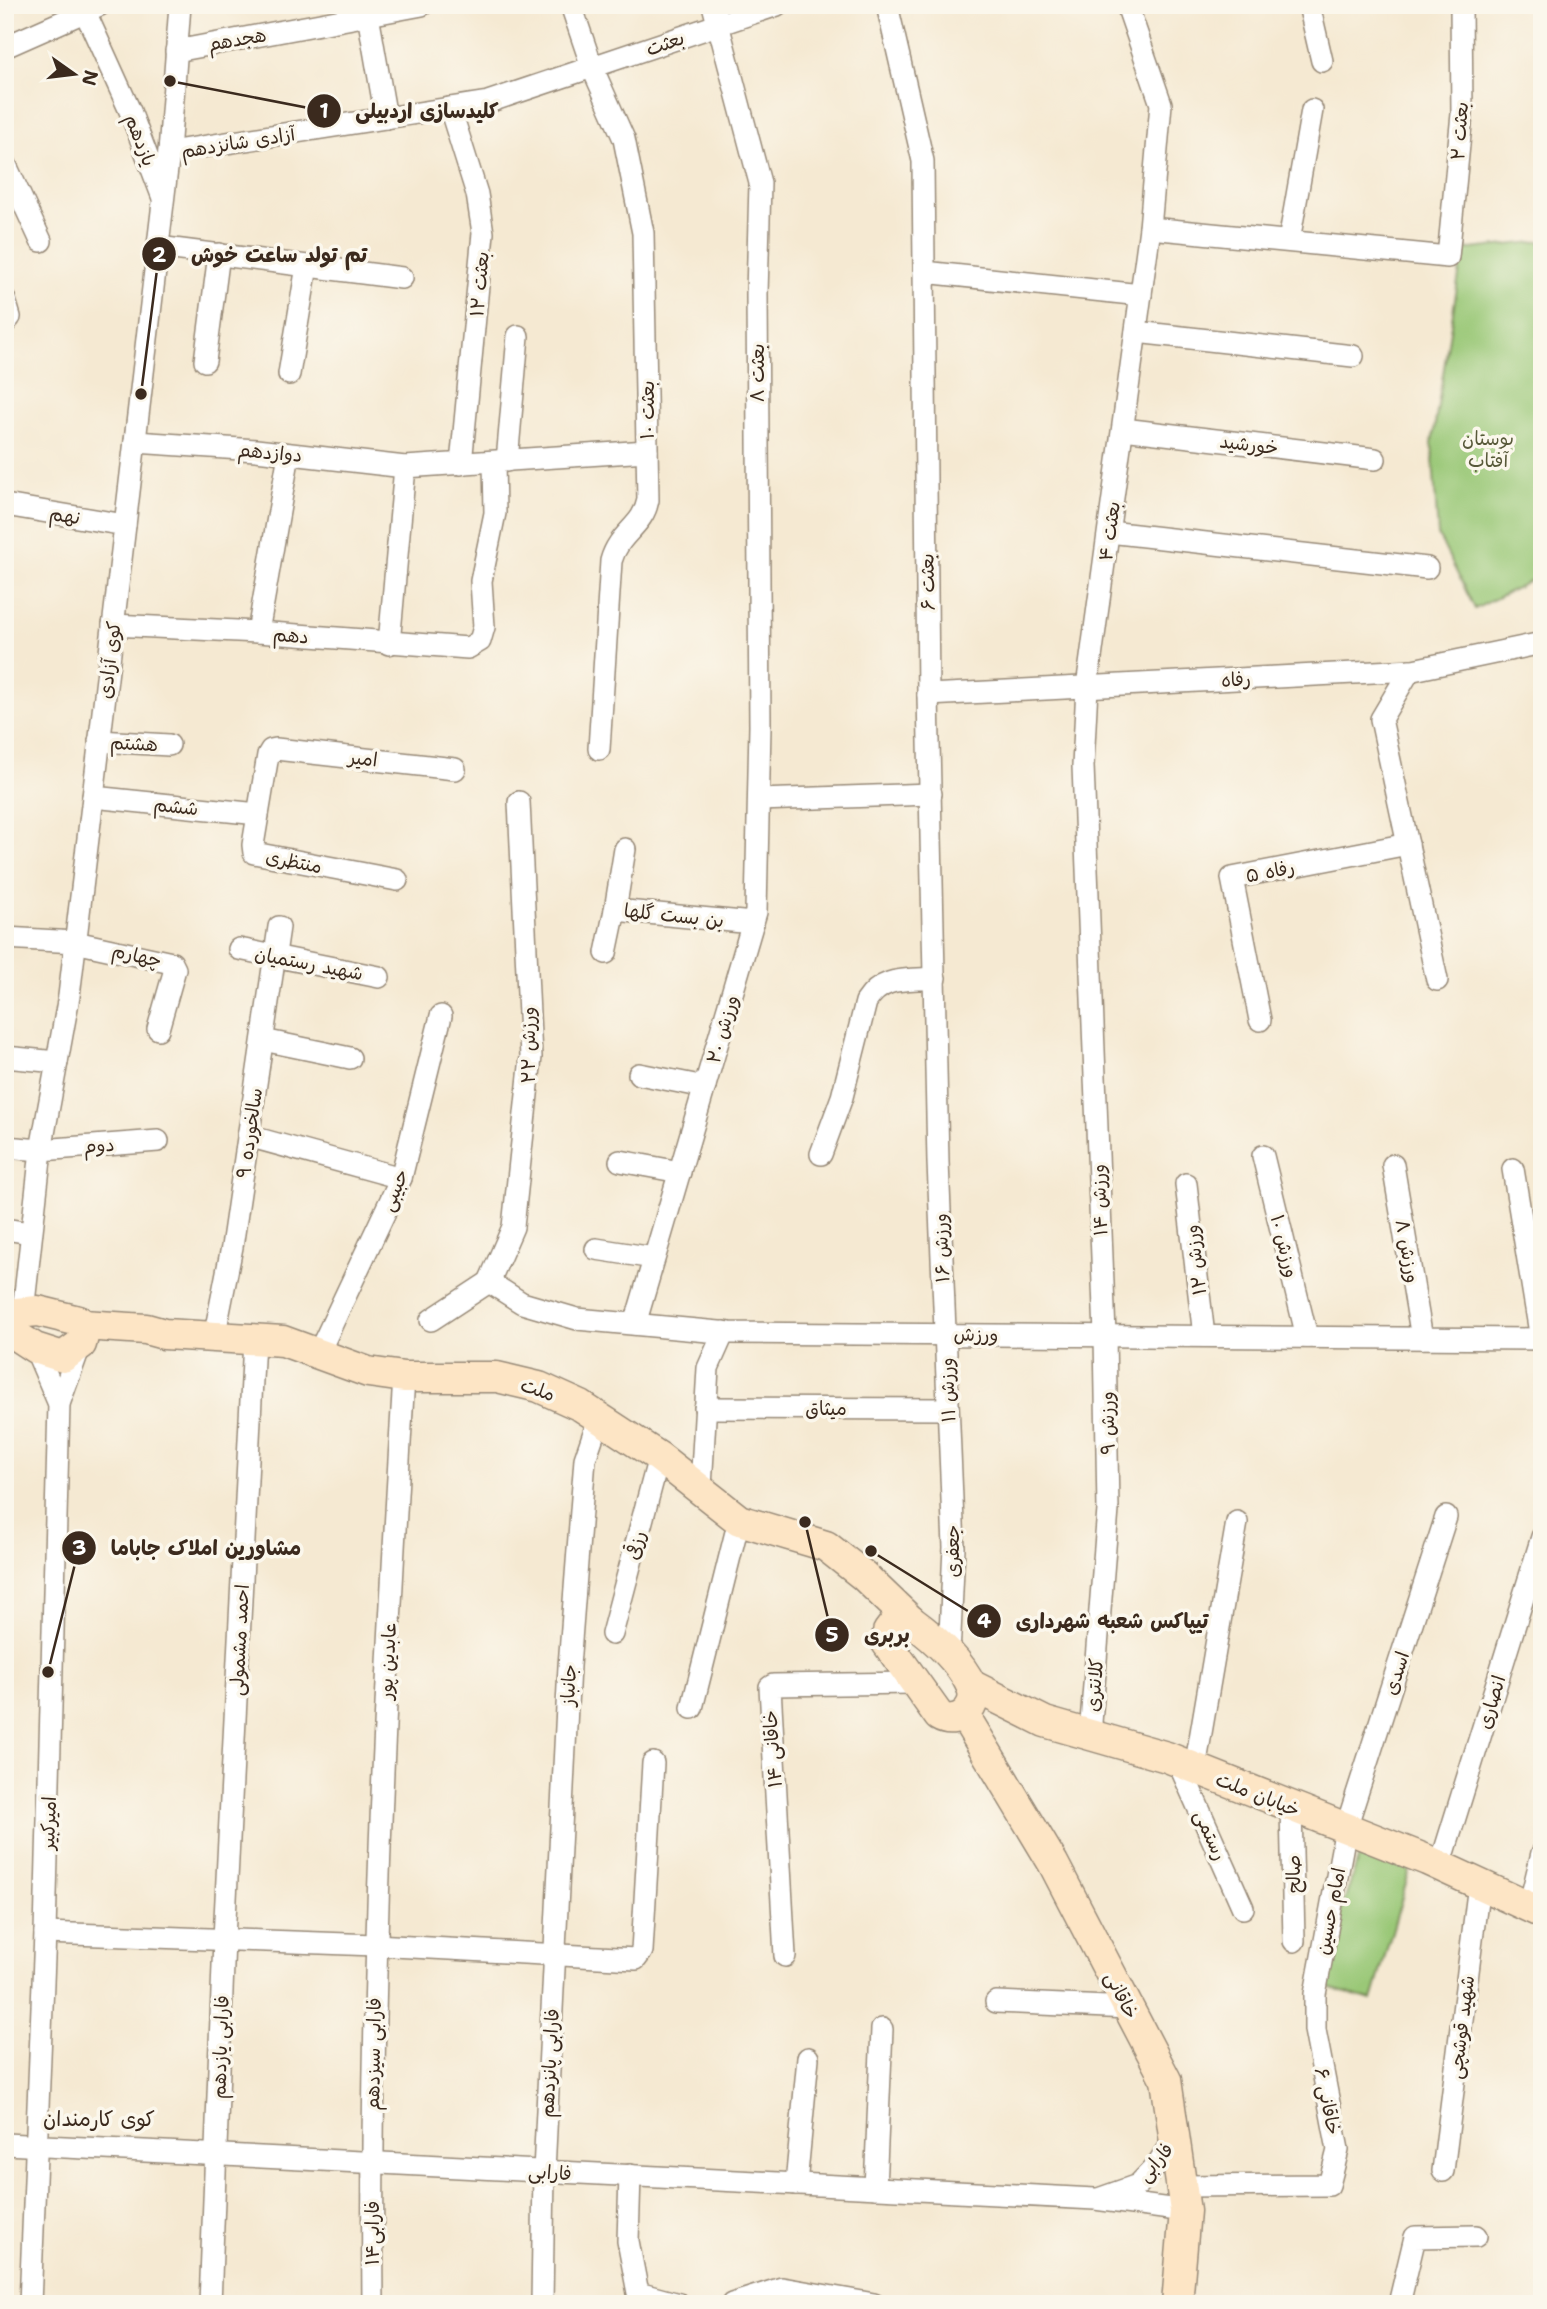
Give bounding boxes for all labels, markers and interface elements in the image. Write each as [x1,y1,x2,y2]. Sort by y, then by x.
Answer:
street label: هجدهم [206,22,269,59]
street label: بعثت [643,25,688,62]
north arrow [38,38,108,108]
text: N [76,68,104,88]
callout: کلیدسازی اردبیلی [307,90,513,132]
text: 1 [319,97,329,125]
text: کلیدسازی اردبیلی [355,97,499,125]
street label: بعثت ۲ [1445,101,1474,161]
street label: یازدهم [117,111,162,170]
street label: آزادی شانزدهم [179,121,298,166]
callout: تم تولد ساعت خوش [142,233,381,275]
text: 2 [152,241,167,269]
text: تم تولد ساعت خوش [191,241,368,271]
street label: بعثت ۱۲ [464,250,495,318]
street label: بعثت ٨ [745,343,770,403]
street label: بعثت ۱۰ [635,381,660,439]
park label: بوستان آفتاب [1462,426,1514,473]
street label: خورشید [1218,428,1280,460]
street label: دوازدهم [236,437,303,470]
street label: بعثت ۴ [1093,500,1126,563]
street label: نهم [47,501,82,532]
street label: بعثت ۶ [915,553,940,611]
street label: کوی آزادی [92,620,127,700]
street label: دهم [272,621,310,652]
street label: رفاه [1220,666,1252,693]
street label: هشتم [109,730,159,759]
street label: امیر [345,744,379,772]
street label: ششم [152,792,200,823]
street label: منتظری [264,844,324,879]
street label: رفاه ۵ [1243,854,1297,888]
street label: بن بست گلها [623,898,725,933]
street label: چهارم [109,938,164,975]
street label: شهید رستمیان [253,941,365,986]
street label: ورزش ۲۰ [701,992,744,1066]
street label: ورزش ۲۲ [516,1007,541,1083]
street label: سالخورده ۹ [231,1086,268,1180]
street label: دوم [83,1132,115,1161]
street label: ورزش ۱۴ [1086,1163,1113,1237]
street label: حبیبی [375,1165,414,1215]
street label: ورزش ۱۰ [1265,1212,1304,1280]
street label: ورزش ۱۶ [928,1213,955,1283]
street label: ورزش ۸ [1390,1217,1425,1285]
street label: ورزش ۱۲ [1179,1223,1212,1297]
street label: ورزش [953,1322,999,1347]
street label: ورزش ۱۱ [934,1357,961,1423]
street label: ملت [517,1372,558,1407]
street label: ورزش ۹ [1094,1391,1121,1455]
street label: میثاق [805,1396,847,1421]
street label: جعفری [940,1525,965,1577]
callout: مشاورین املاک جاباما [62,1527,315,1569]
street label: رزقی [620,1528,651,1562]
text: 3 [72,1534,86,1562]
text: مشاورین املاک جاباما [111,1534,301,1562]
street label: احمد مشمولی [224,1584,255,1697]
callout: تیپاکس شعبه شهرداری [967,1600,1222,1642]
text: 4 [977,1607,992,1635]
text: تیپاکس شعبه شهرداری [1016,1607,1209,1635]
callout: بربری [815,1614,923,1656]
text: 5 [825,1621,839,1649]
text: بربری [864,1621,910,1649]
street label: عابدین پور [373,1622,402,1702]
street label: اسدی [1378,1648,1415,1698]
street label: کلانتری [1080,1657,1109,1713]
street label: جانباز [555,1663,582,1709]
street label: انصاری [1471,1672,1511,1732]
street label: خاقانی ۱۴ [757,1709,788,1789]
street label: خیابان ملت [1212,1766,1304,1823]
street label: امیرکبیر [35,1796,62,1852]
street label: رستمی [1188,1806,1233,1864]
street label: صالح [1281,1855,1306,1893]
street label: امام حسین [1310,1865,1353,1957]
street label: خاقانی [1099,1967,1144,2023]
street label: شهید قوشچی [1443,1974,1480,2080]
street label: فارابی یازدهم [206,1995,237,2099]
street label: فارابی سیزدهم [360,1997,389,2111]
street label: فارابی پانزدهم [534,2008,567,2118]
street label: خاقانی ۶ [1309,2065,1346,2137]
district label: کوی کارمندان [43,2105,155,2133]
street label: فارابی [1132,2138,1179,2187]
street label: فارابی [528,2159,572,2186]
street label: فارابی۱۴‌ [360,2201,385,2265]

